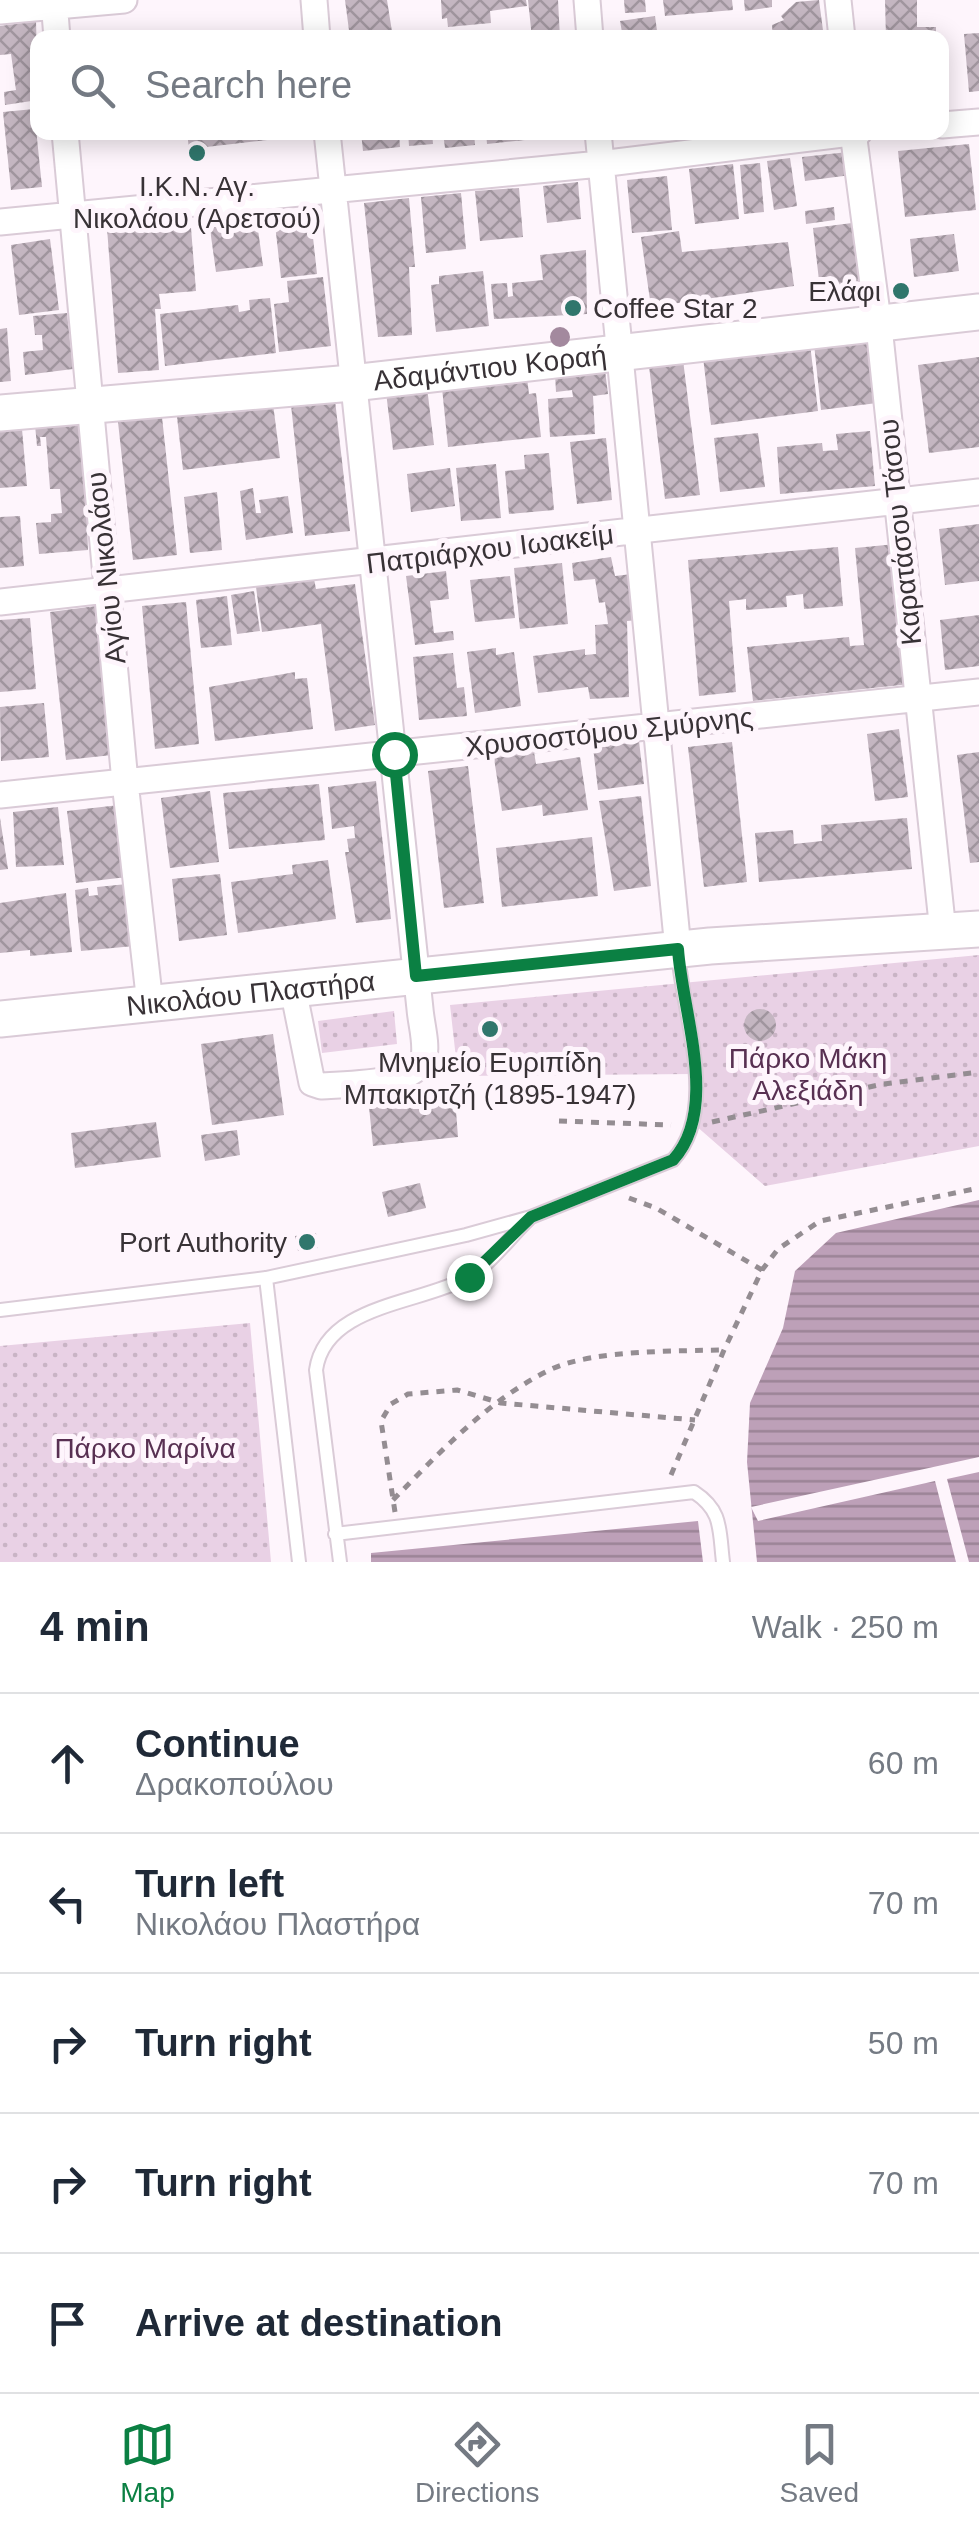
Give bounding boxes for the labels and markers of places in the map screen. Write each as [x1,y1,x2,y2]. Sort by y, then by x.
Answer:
marker: Ι.Κ.Ν. Αγ. Νικολάου (Αρετσού) [186,142,208,164]
place label: Ι.Κ.Ν. Αγ. Νικολάου (Αρετσού) [73,171,321,234]
place label: Ελάφι [808,276,881,307]
marker: Ελάφι [890,280,912,302]
place label: Coffee Star 2 [593,293,757,324]
marker: Coffee Star 2 [562,297,584,319]
marker: Μνημείο Ευριπίδη Μπακιρτζή (1895-1947) [479,1018,501,1040]
place label: Μνημείο Ευριπίδη Μπακιρτζή (1895-1947) [344,1047,636,1110]
place label: Port Authority [119,1227,287,1258]
marker: Port Authority [296,1231,318,1253]

